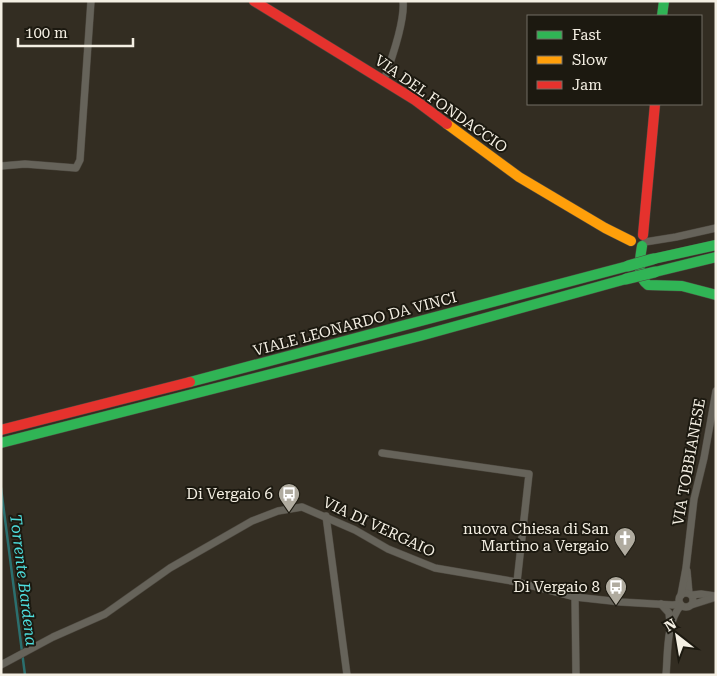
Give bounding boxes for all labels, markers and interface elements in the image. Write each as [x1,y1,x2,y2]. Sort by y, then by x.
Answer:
scale bar [18,15,132,47]
legend [527,15,702,105]
text: 100 m [25,24,68,42]
text: Fast [572,26,602,44]
street label: VIA DEL FONDACCIO [371,51,511,157]
text: Slow [572,51,608,69]
text: Jam [572,76,602,94]
street label: VIALE LEONARDO DA VINCI [251,288,459,360]
street label: VIA TOBBIANESE [669,397,709,527]
bus stop icon: Di Vergaio 6 [277,482,301,513]
place label: Di Vergaio 6 [186,485,273,503]
street label: VIA DI VERGAIO [320,493,438,561]
water label: Torrente Bardena [6,513,41,648]
place label: nuova Chiesa di San Martino a Vergaio [463,520,609,555]
church icon: nuova Chiesa di San Martino a Vergaio [613,526,637,557]
bus stop icon: Di Vergaio 8 [604,575,628,606]
place label: Di Vergaio 8 [513,578,600,596]
north arrow [652,611,702,661]
text: N [662,615,679,634]

